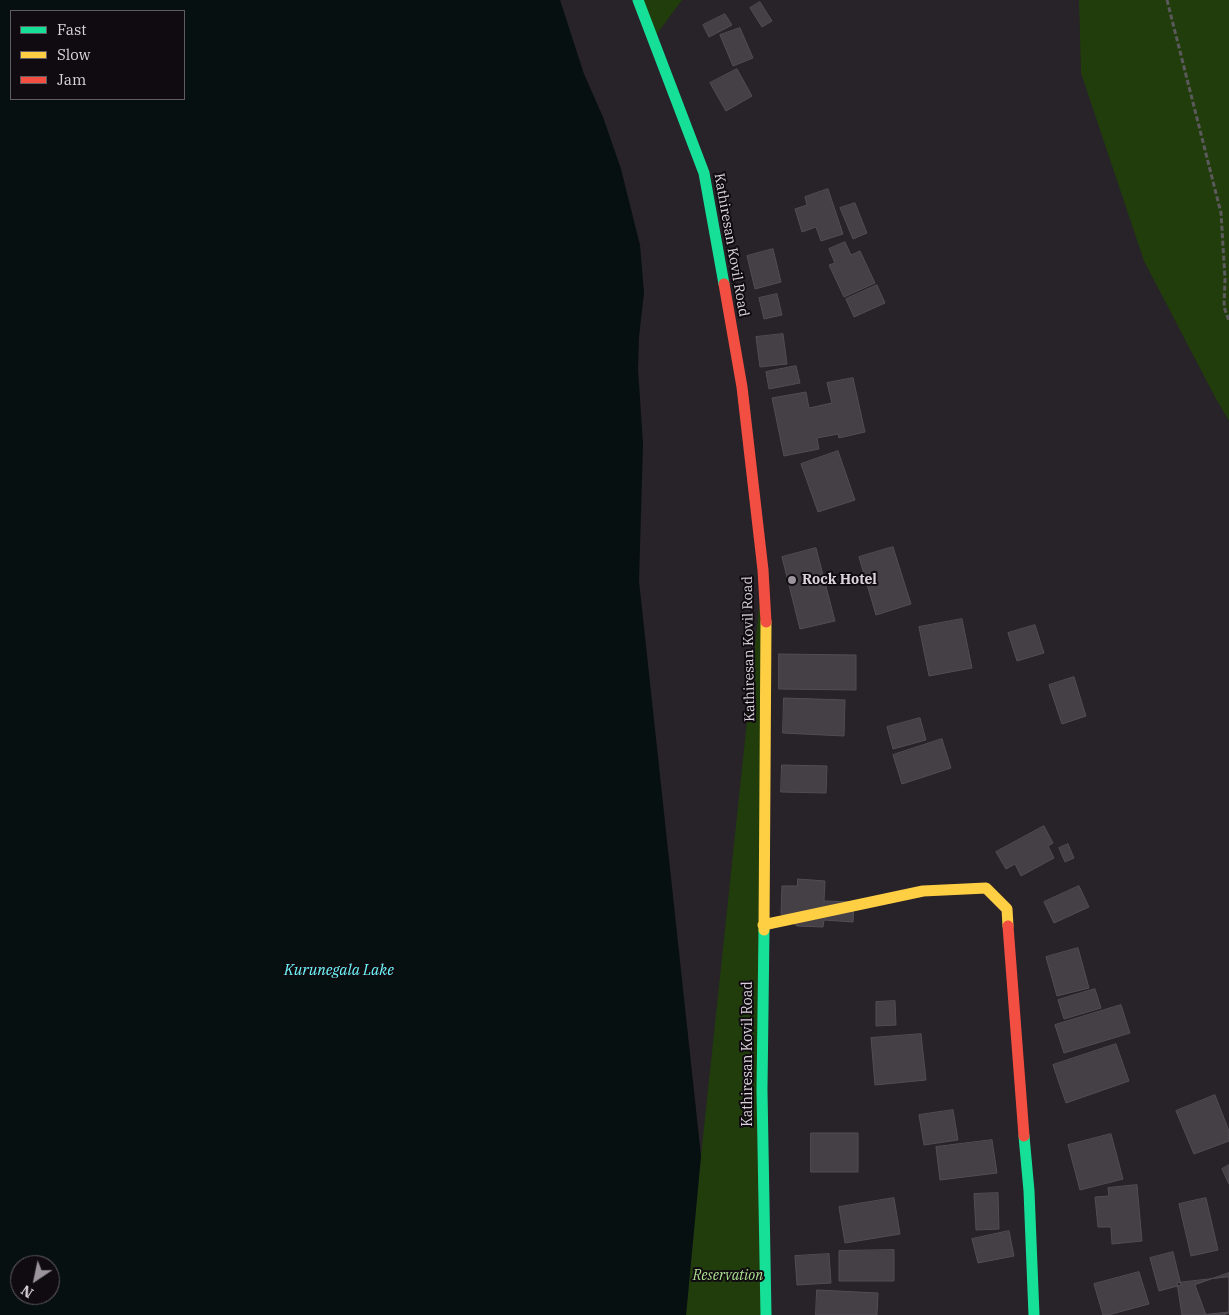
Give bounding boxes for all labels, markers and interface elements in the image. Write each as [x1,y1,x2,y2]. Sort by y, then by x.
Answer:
legend [10,10,185,100]
text: Fast [57,20,87,39]
text: Slow [57,45,90,64]
text: Jam [57,70,86,89]
street label: Kathiresan Kovil Road [710,172,752,318]
place label: Rock Hotel [802,572,877,588]
marker: Rock Hotel [786,574,798,586]
street label: Kathiresan Kovil Road [739,576,759,722]
water label: Kurunegala Lake [284,962,394,980]
street label: Kathiresan Kovil Road [740,981,756,1127]
north arrow [10,1255,60,1305]
park label: Reservation [693,1268,763,1284]
text: N [18,1281,37,1302]

